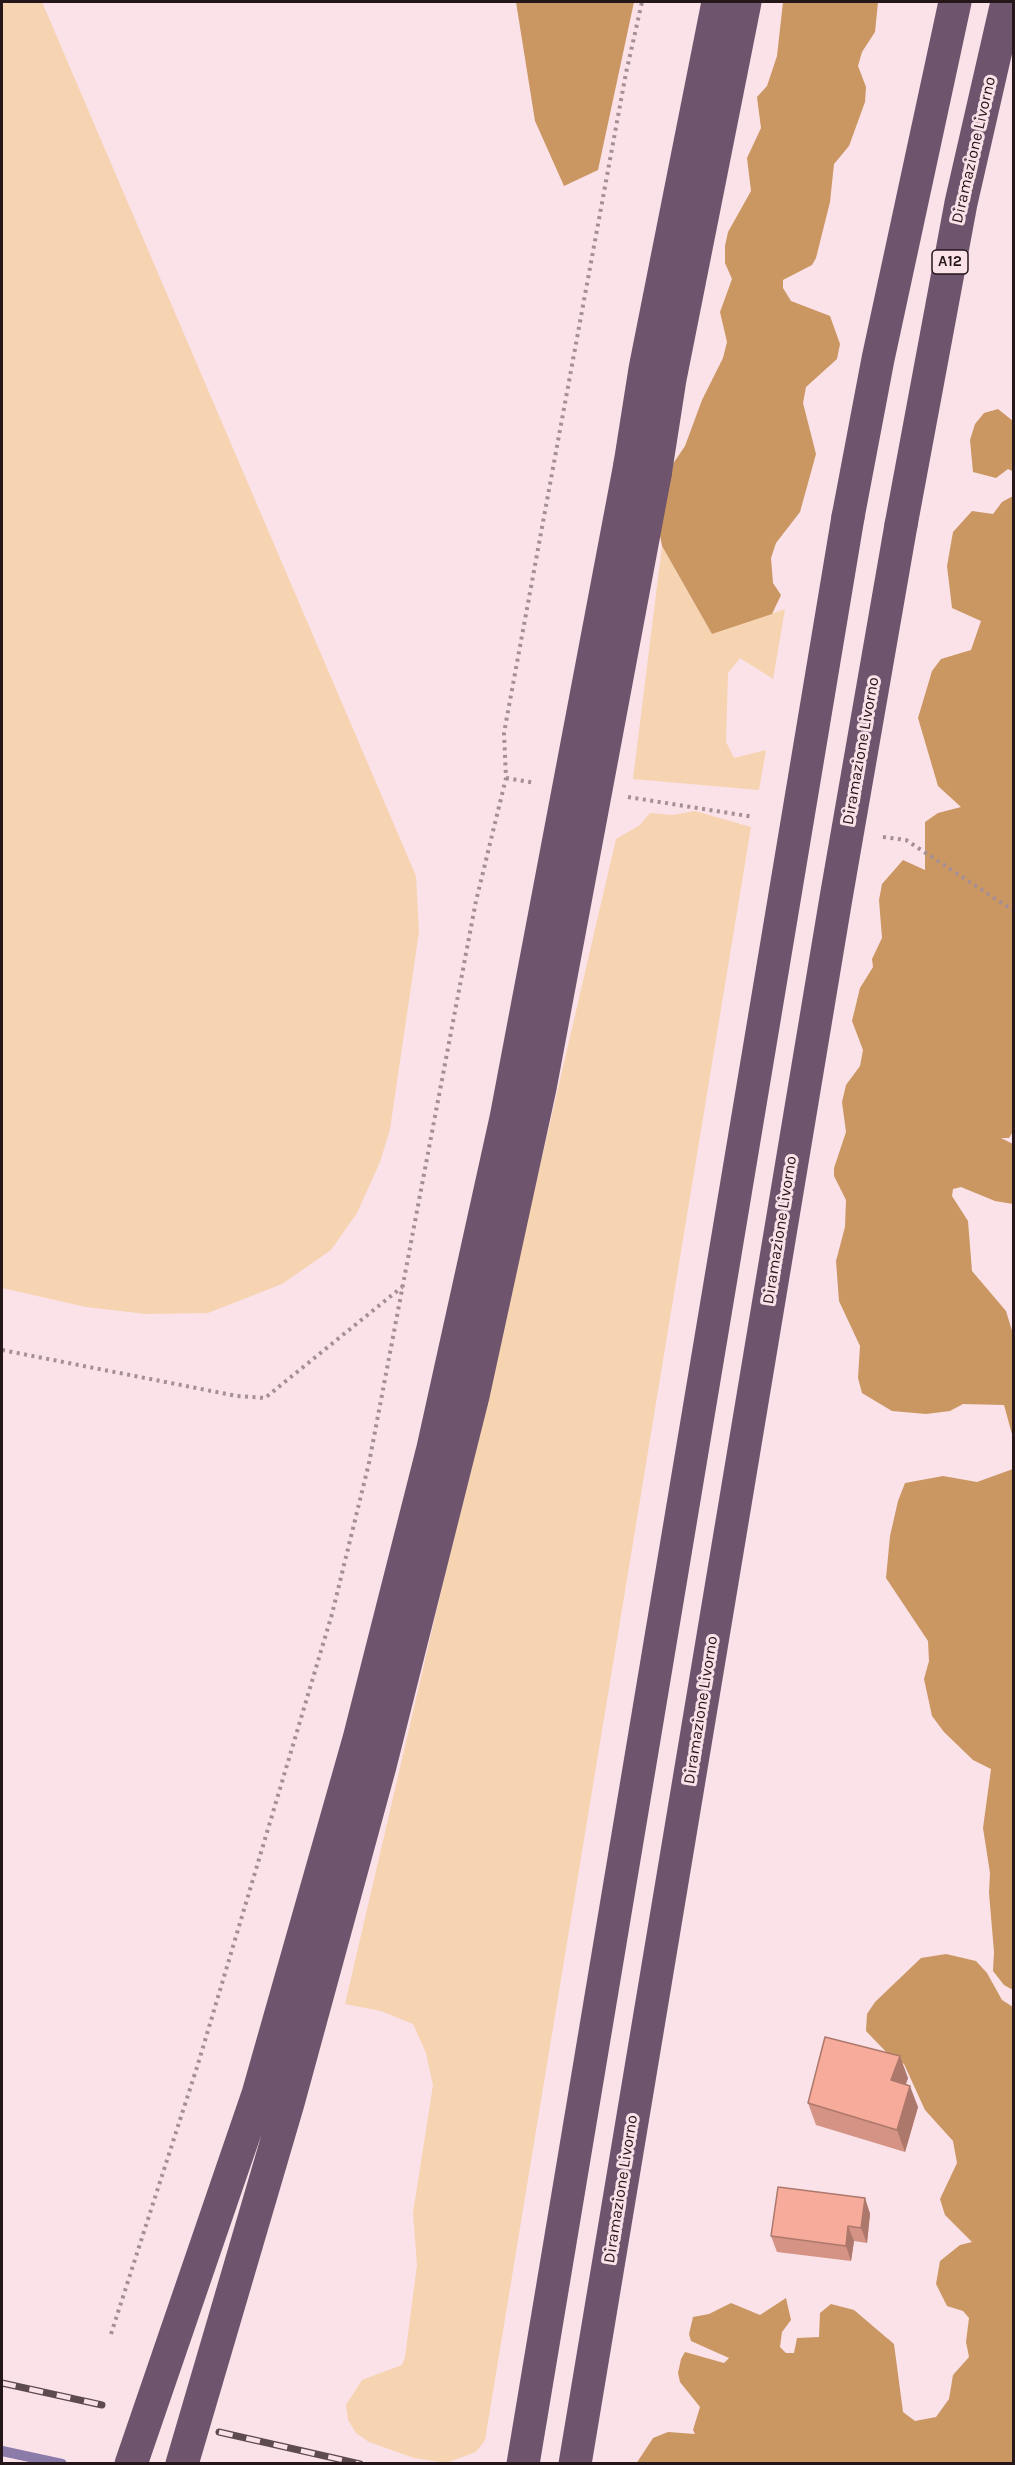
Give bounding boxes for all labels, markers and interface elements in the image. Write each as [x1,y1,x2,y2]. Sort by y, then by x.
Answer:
street label: Diramazione Livorno [948,75,1000,225]
road number: A12 [932,250,968,274]
street label: Diramazione Livorno [839,676,883,826]
street label: Diramazione Livorno [759,1155,801,1305]
street label: Diramazione Livorno [680,1635,722,1785]
street label: Diramazione Livorno [600,2114,642,2264]

